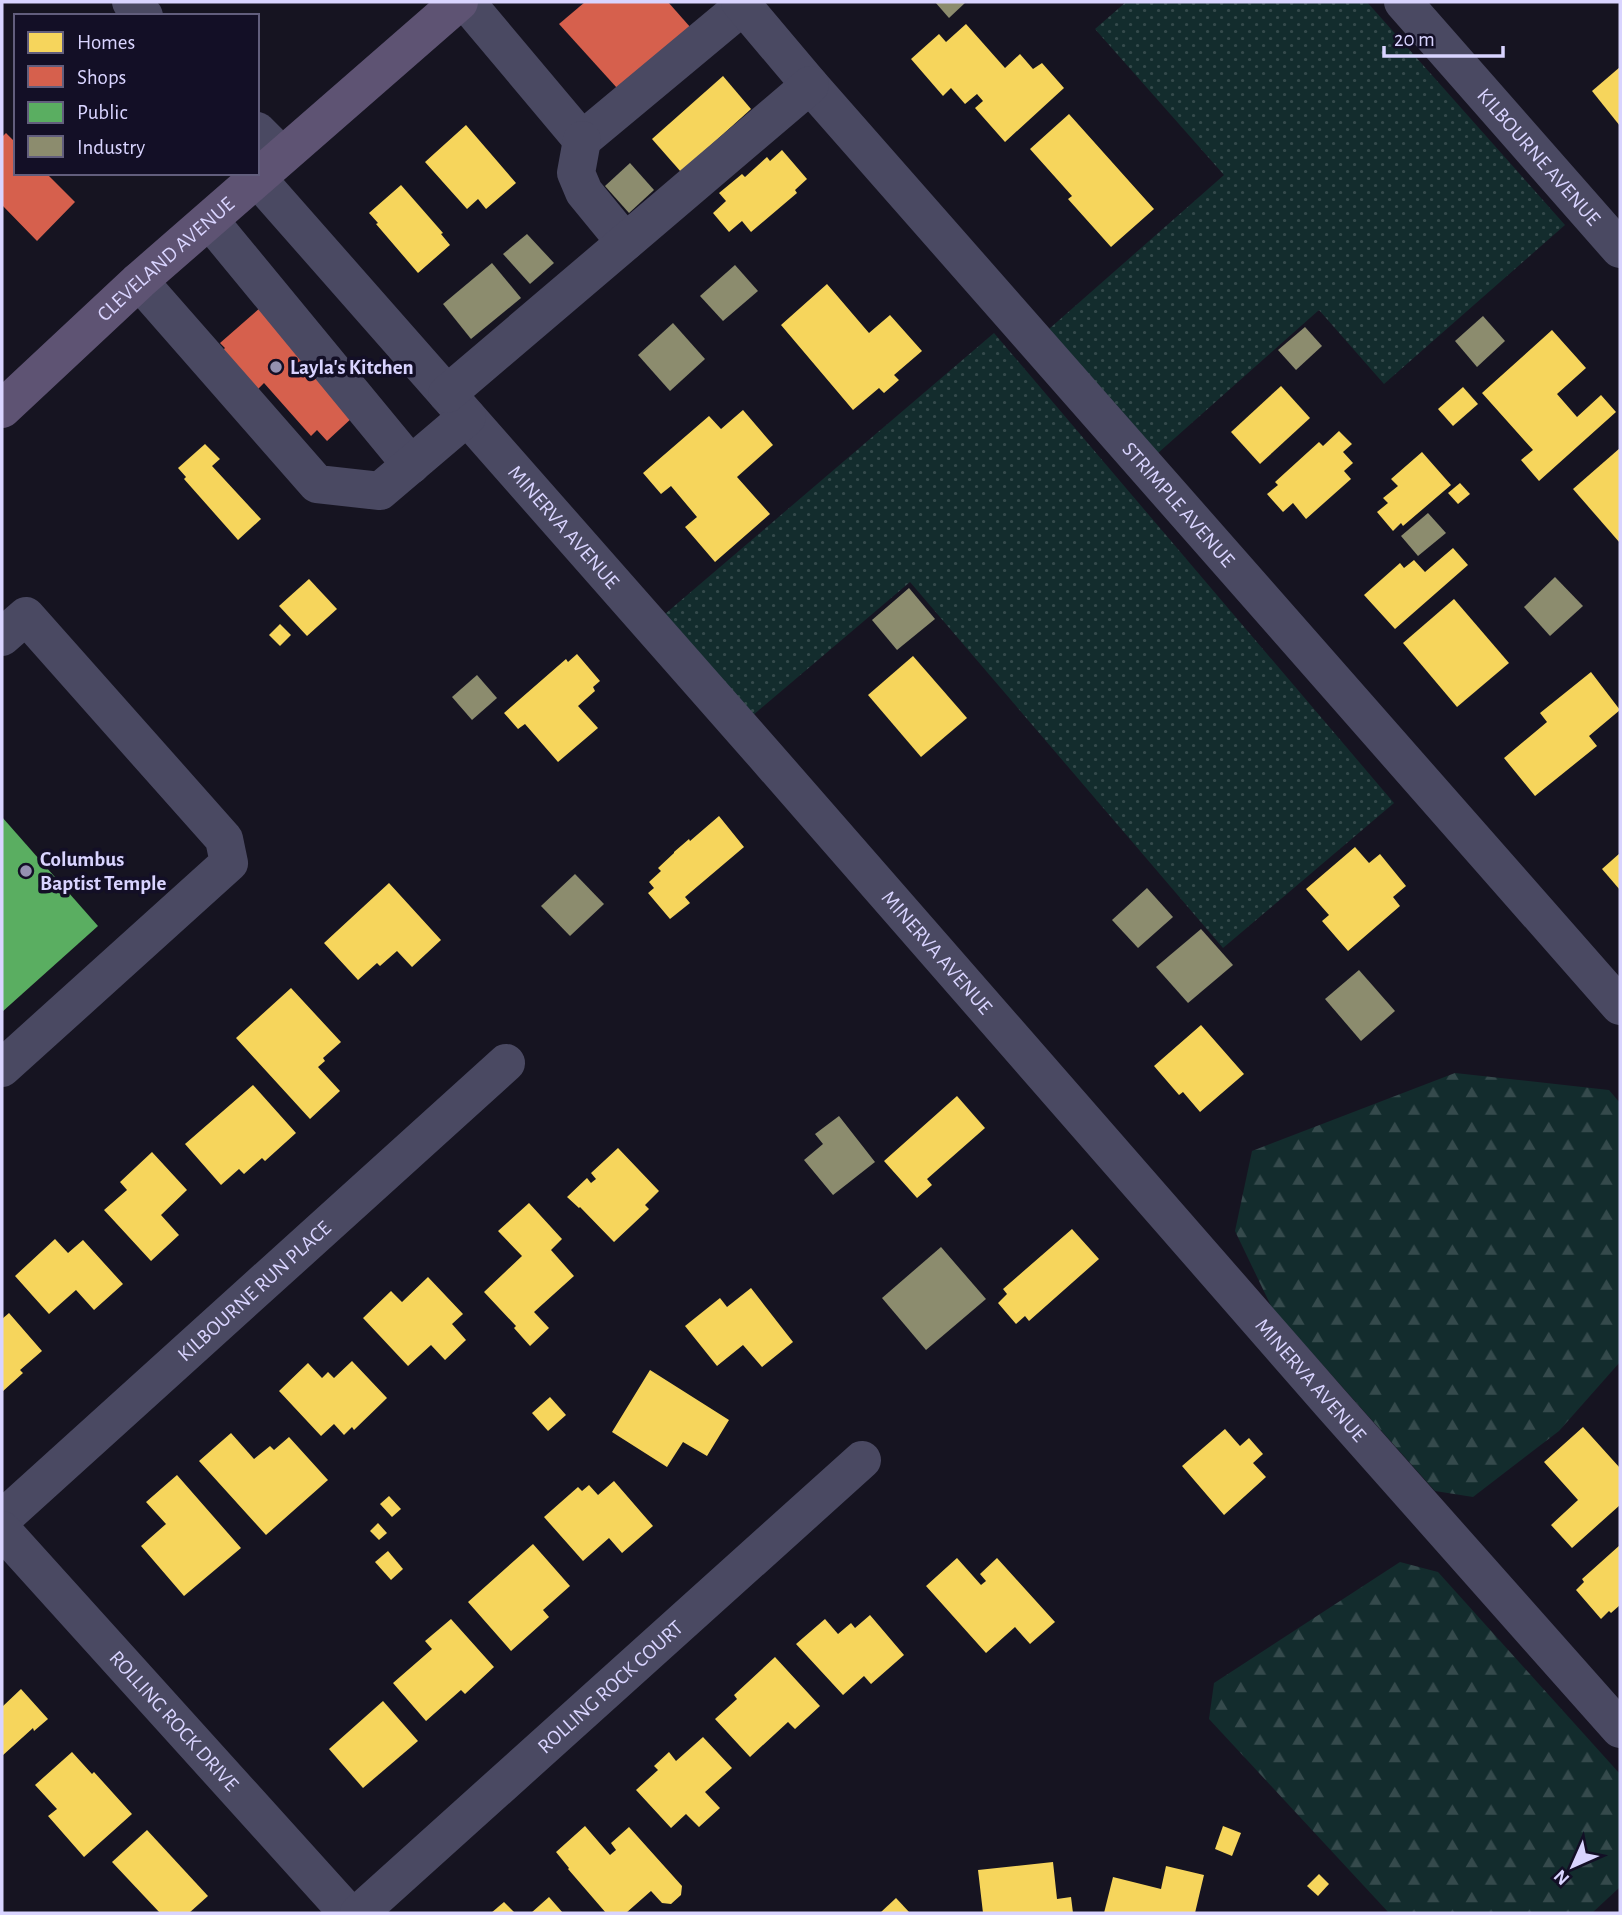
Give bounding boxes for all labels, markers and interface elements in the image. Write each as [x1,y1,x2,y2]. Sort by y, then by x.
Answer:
legend [14,14,259,175]
scale bar [1384,14,1503,58]
text: 20 m [1394,29,1435,50]
text: Homes [77,32,135,53]
text: Shops [77,67,126,88]
street label: KILBOURNE AVENUE [1473,84,1604,229]
text: Public [77,102,127,123]
text: Industry [77,137,145,158]
street label: CLEVELAND AVENUE [93,193,238,325]
place label: Layla's Kitchen [290,357,414,378]
marker: Layla's Kitchen [268,359,284,375]
street label: STRIMPLE AVENUE [1119,438,1239,571]
street label: MINERVA AVENUE [504,461,623,592]
place label: Columbus Baptist Temple [40,849,167,894]
marker: Columbus Baptist Temple [18,863,34,879]
street label: MINERVA AVENUE [878,887,996,1018]
street label: KILBOURNE RUN PLACE [174,1217,335,1365]
street label: MINERVA AVENUE [1252,1314,1370,1446]
street label: ROLLING ROCK COURT [534,1616,687,1757]
street label: ROLLING ROCK DRIVE [106,1646,243,1795]
north arrow [1538,1831,1608,1901]
text: N [1551,1866,1573,1888]

